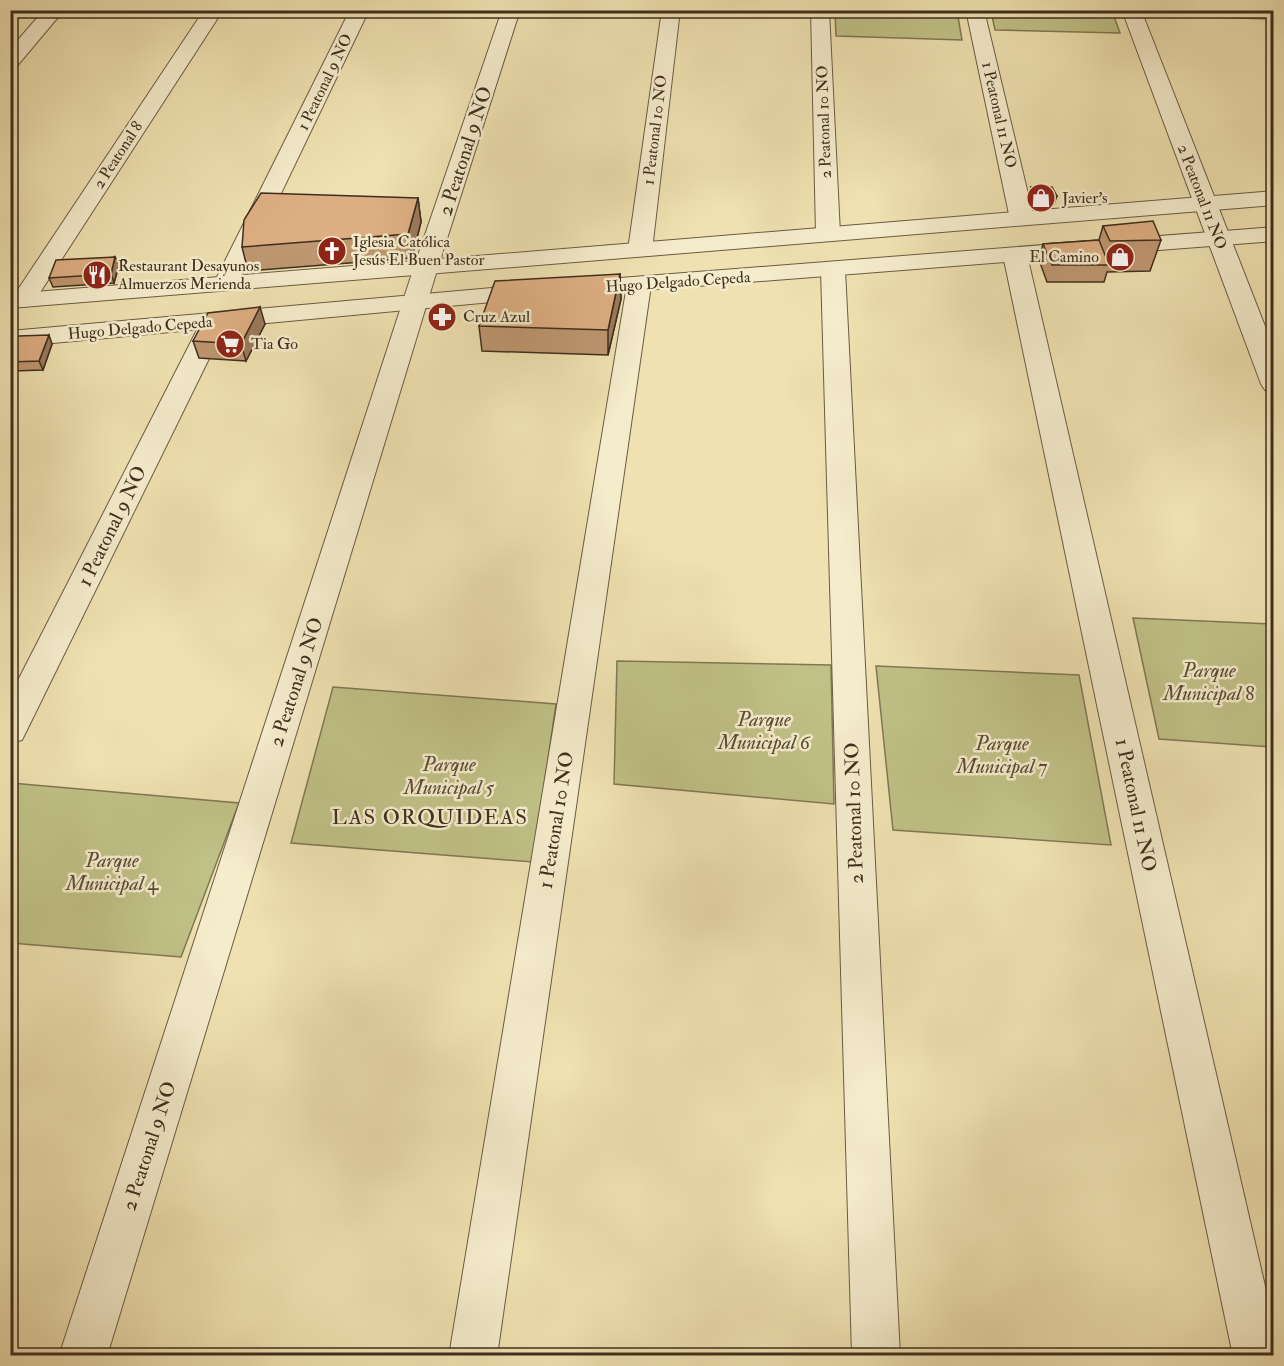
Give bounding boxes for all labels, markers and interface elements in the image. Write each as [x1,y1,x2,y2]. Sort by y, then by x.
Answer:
street label: 1 Peatonal 9 NO [293,30,357,134]
street label: 1 Peatonal 11 NO [977,60,1021,170]
street label: 2 Peatonal 10 NO [812,65,836,179]
street label: 1 Peatonal 10 NO [638,74,672,186]
street label: 2 Peatonal 9 NO [432,83,498,219]
street label: 2 Peatonal 8 [89,117,147,192]
street label: 2 Peatonal 11 NO [1173,142,1231,252]
shop icon: Javier's [1025,182,1057,214]
place label: Javier's [1061,188,1108,209]
place label: Iglesia Católica Jesús El Buen Pastor [352,232,484,271]
church icon: Iglesia Católica Jesús El Buen Pastor [316,235,348,267]
shop icon: El Camino [1104,241,1136,273]
place label: El Camino [1029,247,1099,267]
place label: Restaurant Desayunos Almuerzos Merienda [117,256,259,294]
restaurant icon: Restaurant Desayunos Almuerzos Merienda [81,259,113,291]
street label: Hugo Delgado Cepeda [605,267,752,298]
pharmacy icon: Cruz Azul [426,301,458,333]
place label: Cruz Azul [463,307,530,327]
street label: Hugo Delgado Cepeda [67,312,214,345]
supermarket icon: Tia Go [214,328,246,360]
place label: Tia Go [251,334,298,354]
street label: 1 Peatonal 9 NO [72,461,152,591]
street label: 2 Peatonal 9 NO [263,614,329,750]
park label: Parque Municipal 8 [1162,658,1255,706]
park label: Parque Municipal 6 [717,707,811,755]
park label: Parque Municipal 7 [955,731,1048,779]
street label: 1 Peatonal 11 NO [1110,736,1162,874]
street label: 2 Peatonal 10 NO [839,742,869,884]
street label: 1 Peatonal 10 NO [533,750,579,890]
park label: Parque Municipal 5 [403,752,495,800]
district label: LAS ORQUIDEAS [332,804,528,831]
park label: Parque Municipal 4 [65,848,160,896]
street label: 2 Peatonal 9 NO [116,1078,182,1214]

